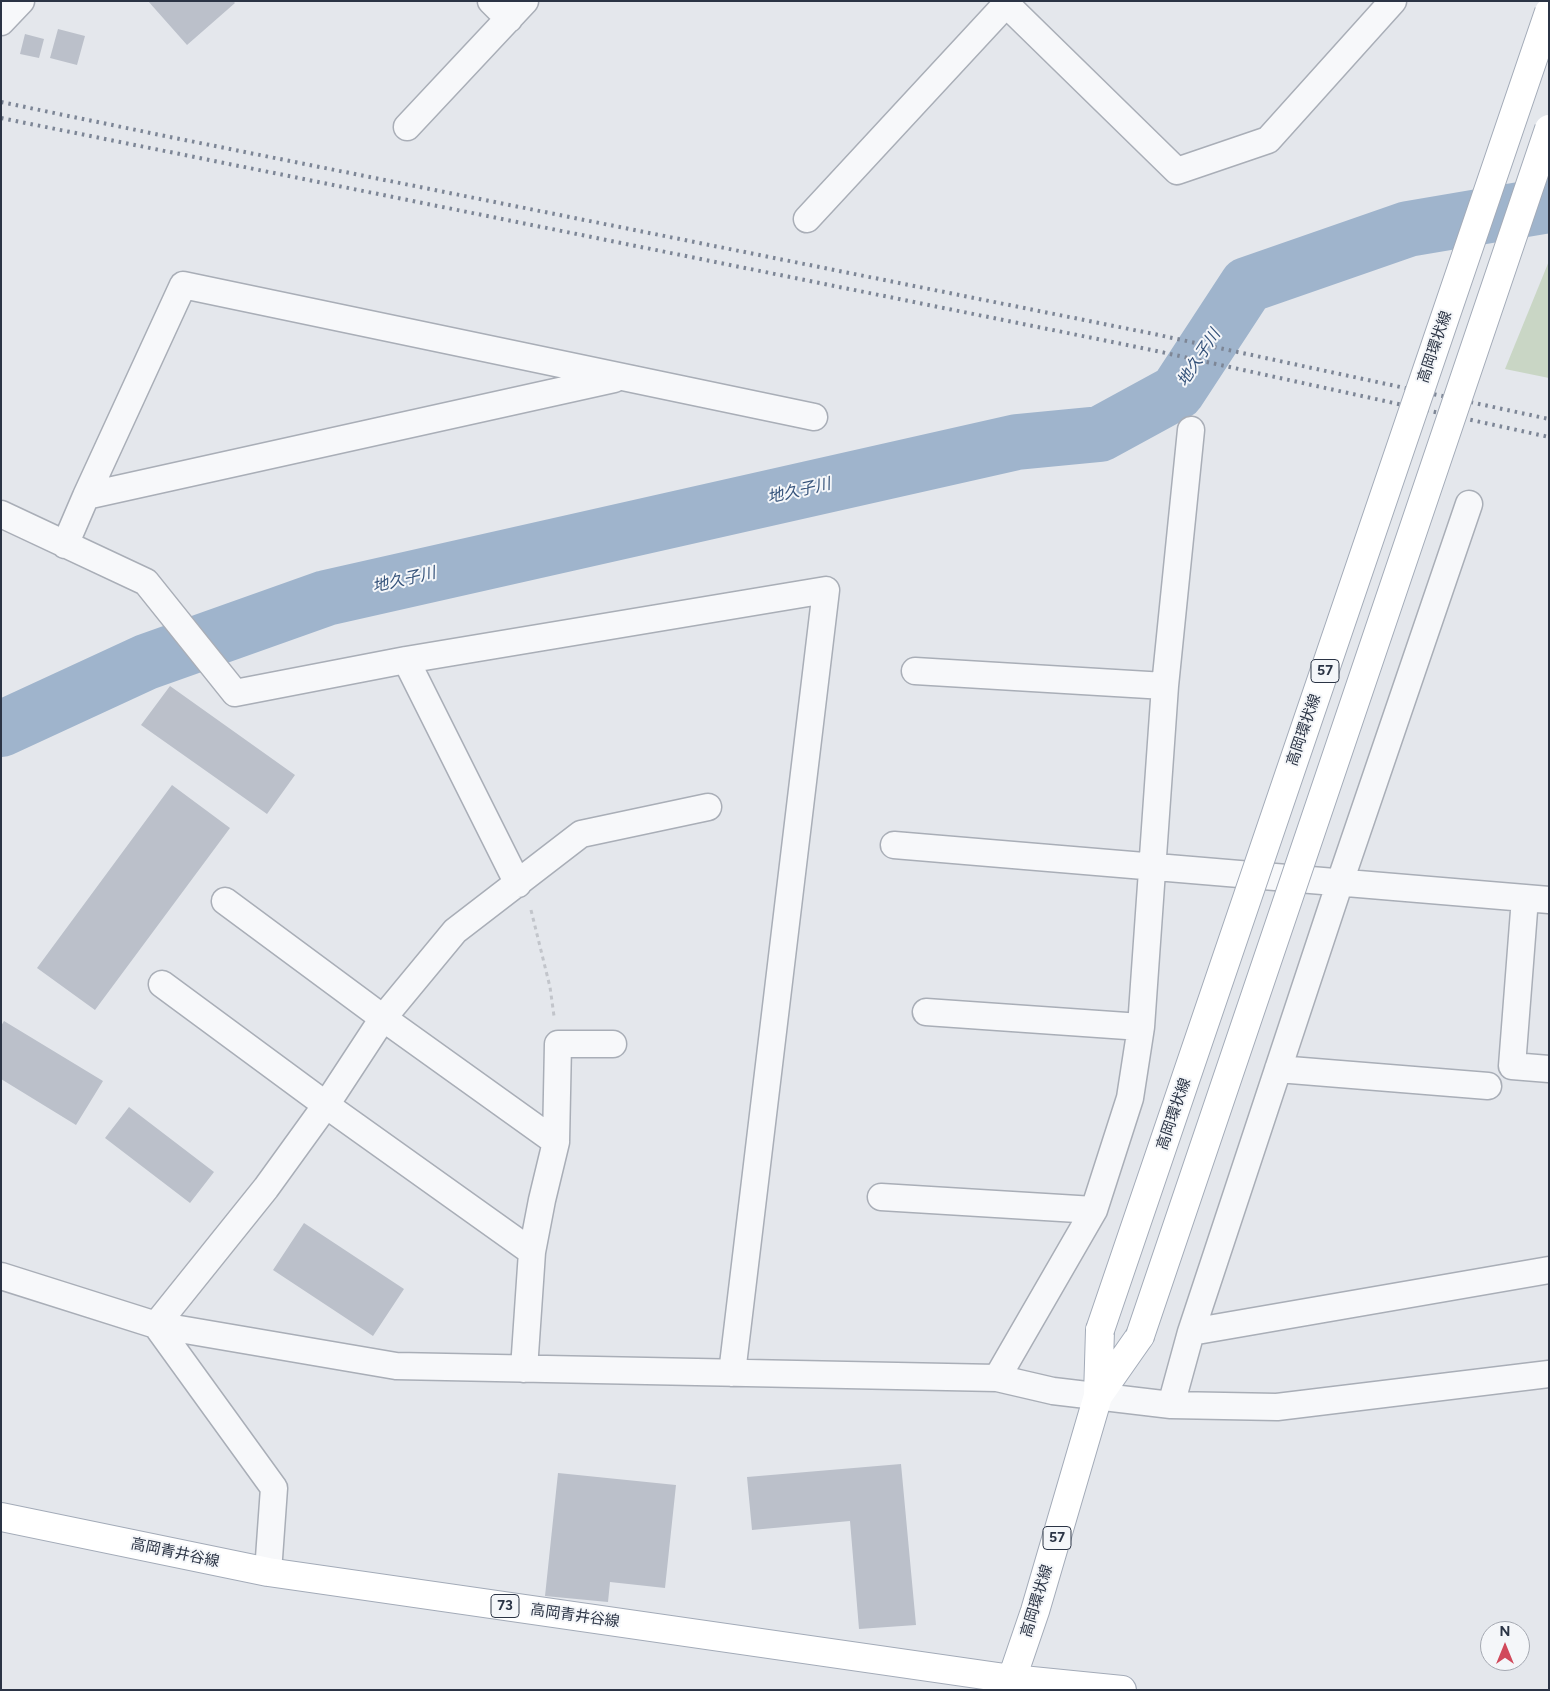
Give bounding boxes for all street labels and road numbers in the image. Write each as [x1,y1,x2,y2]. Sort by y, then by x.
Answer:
street label: 高岡環状線 [1414,309,1456,385]
road number: 57 [1311,659,1339,682]
street label: 高岡環状線 [1283,692,1325,768]
street label: 高岡環状線 [1153,1076,1195,1152]
road number: 57 [1043,1526,1071,1550]
street label: 高岡青井谷線 [129,1535,221,1571]
street label: 高岡環状線 [1017,1563,1057,1639]
road number: 73 [491,1594,519,1618]
street label: 高岡青井谷線 [529,1601,621,1631]

